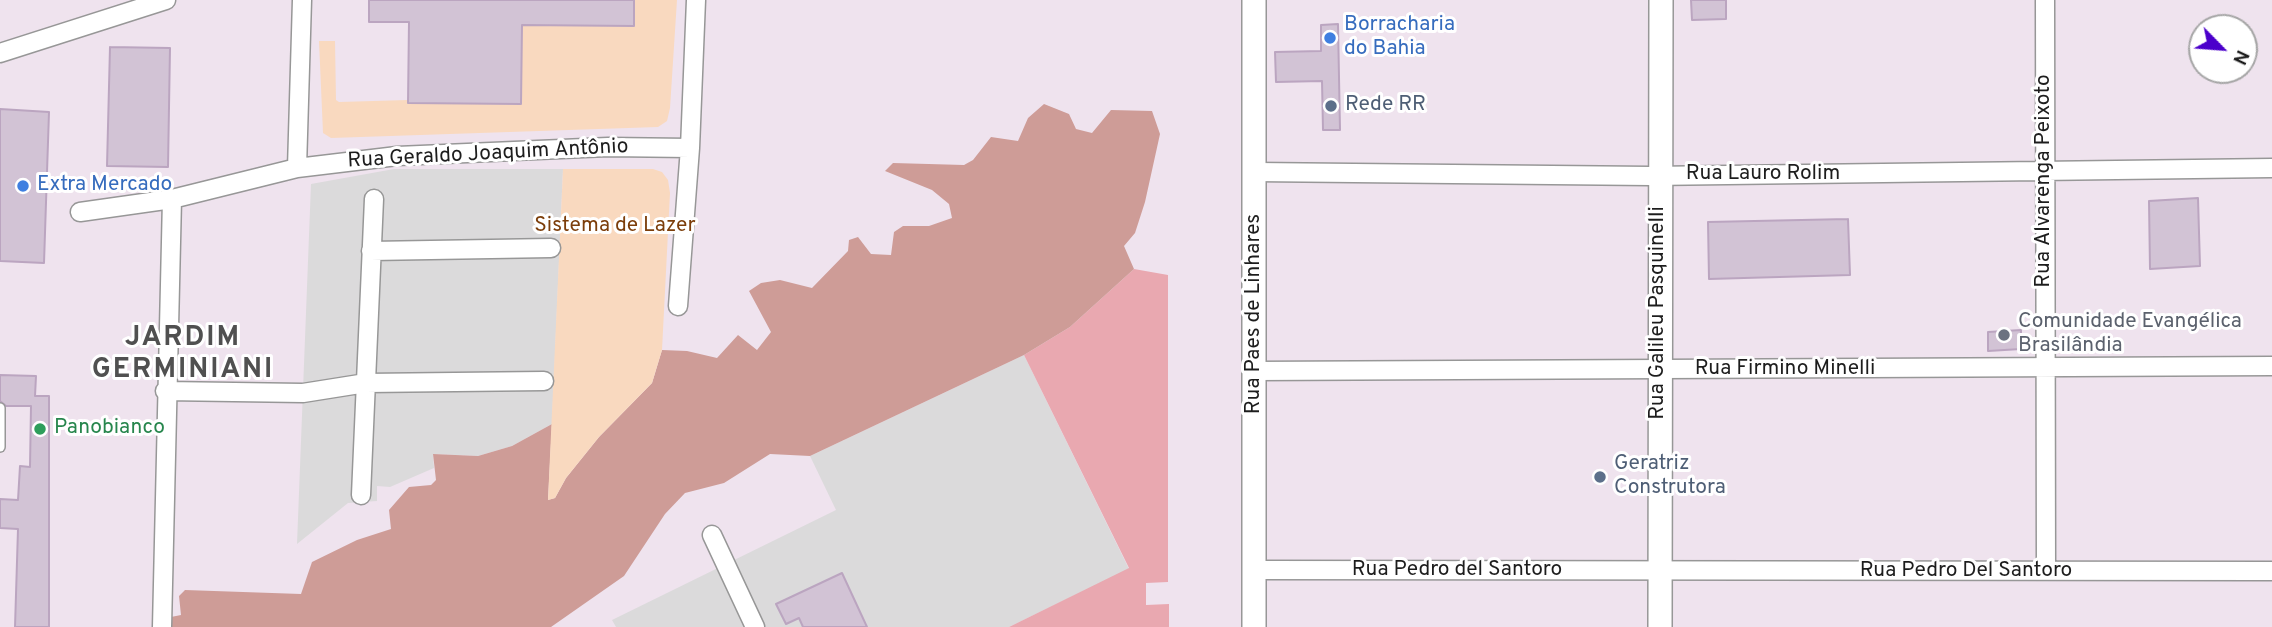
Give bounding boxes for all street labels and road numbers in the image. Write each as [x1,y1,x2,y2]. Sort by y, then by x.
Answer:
street label: Rua Alvarenga Peixoto [2032,74,2058,288]
street label: Rua Geraldo Joaquim Antônio [347,135,629,175]
street label: Rua Lauro Rolim [1686,162,1840,188]
street label: Rua Galileu Pasquinelli [1646,206,1672,420]
street label: Rua Paes de Linhares [1242,214,1268,414]
street label: Rua Firmino Minelli [1695,357,1875,383]
street label: Rua Pedro del Santoro [1352,558,1562,584]
street label: Rua Pedro Del Santoro [1860,559,2072,585]

